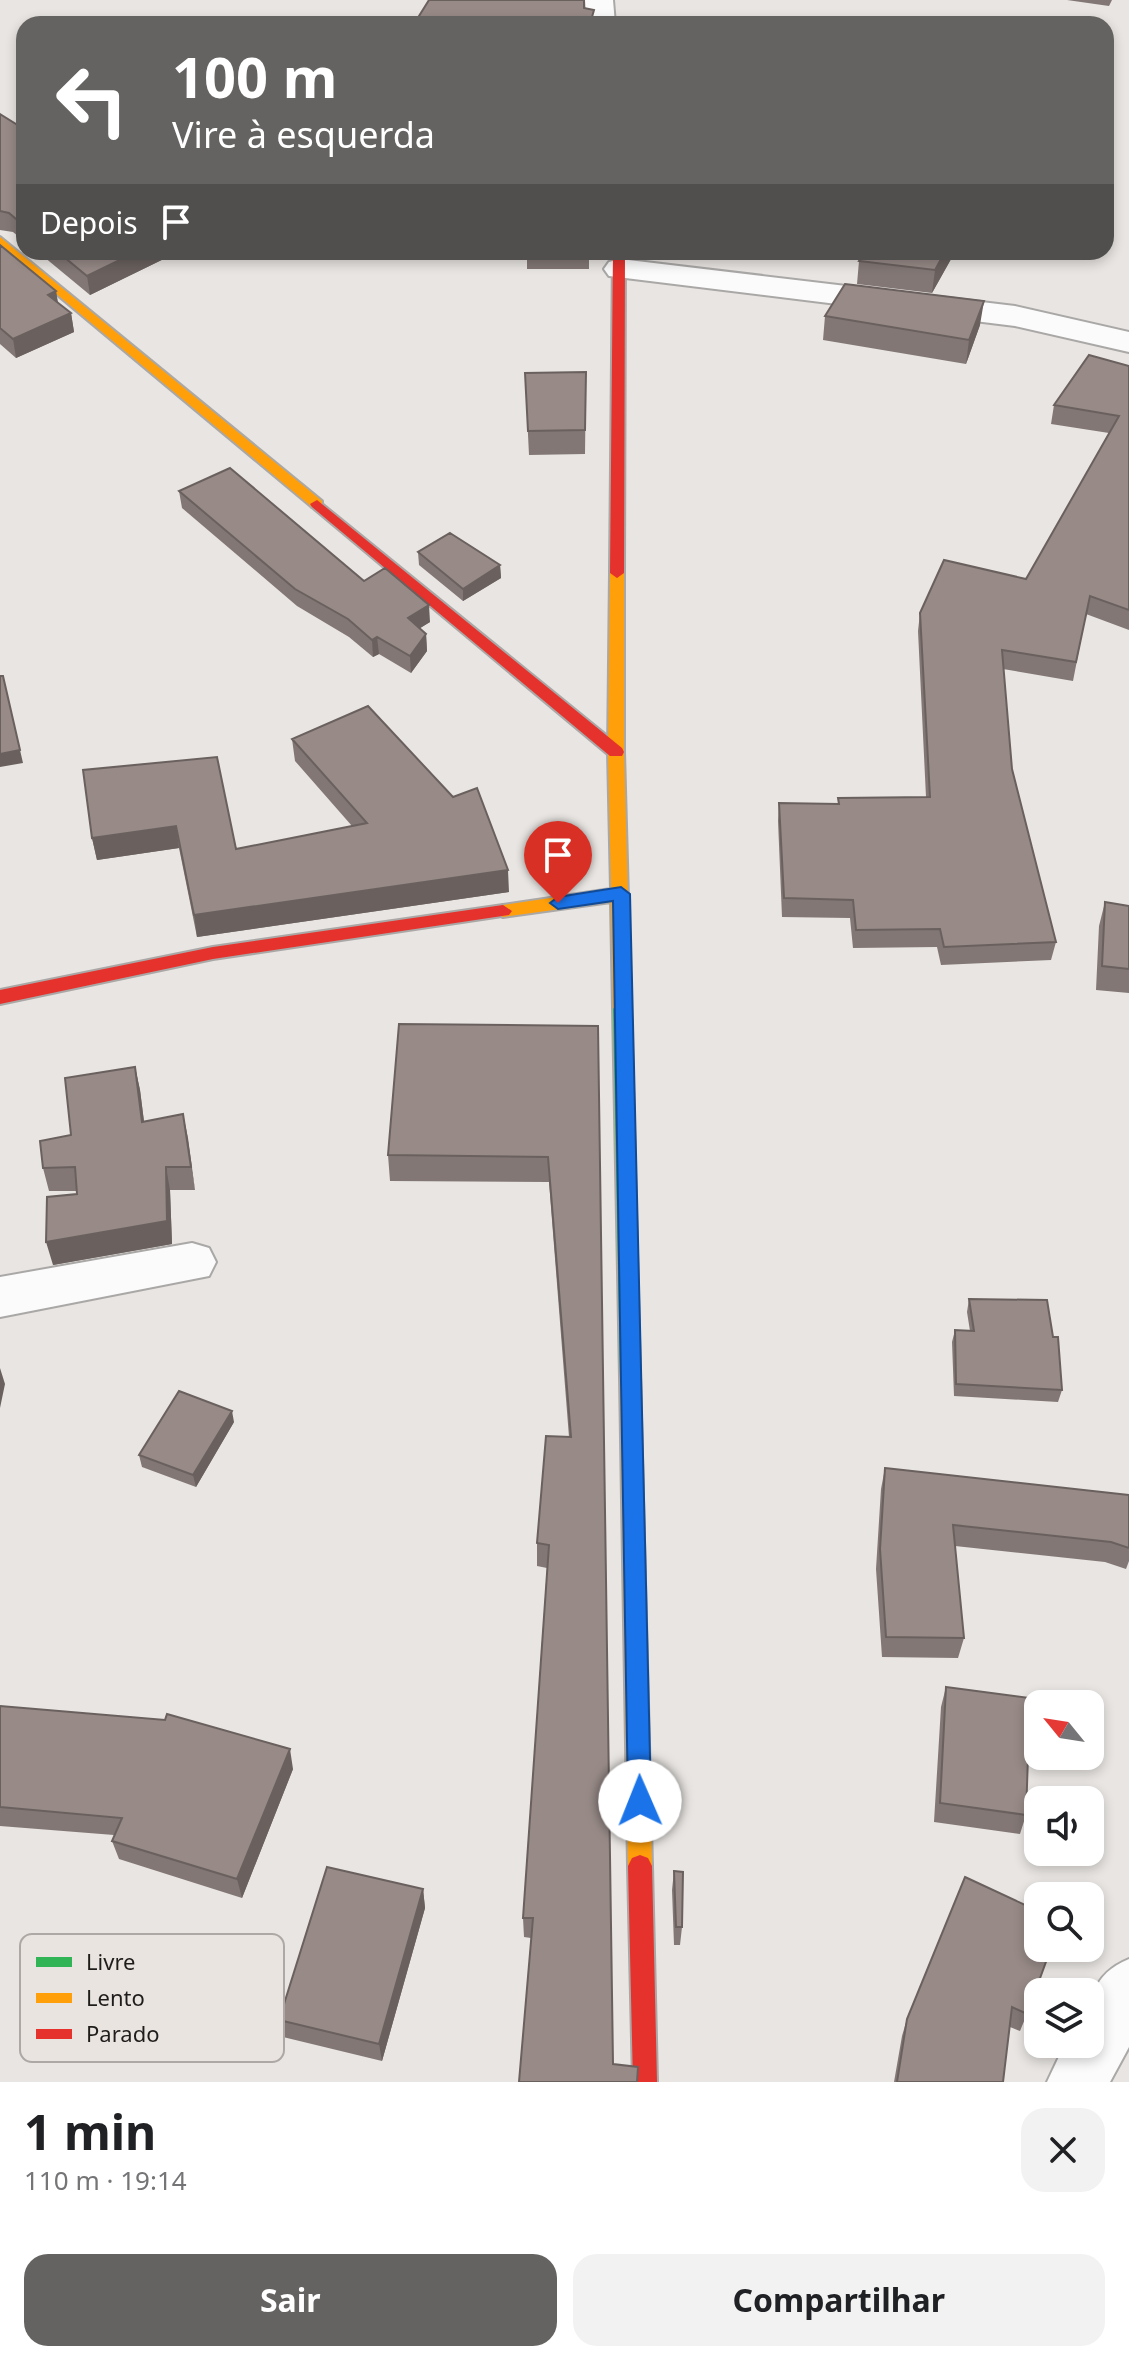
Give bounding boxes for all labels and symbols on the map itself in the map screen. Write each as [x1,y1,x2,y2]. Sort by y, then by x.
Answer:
pin [524,821,592,903]
north arrow [1024,1690,1104,1770]
position arrow [598,1759,682,1843]
legend [20,1934,284,2062]
text: Livre [86,1946,135,1976]
text: Lento [86,1982,145,2012]
text: Parado [86,2018,159,2048]

